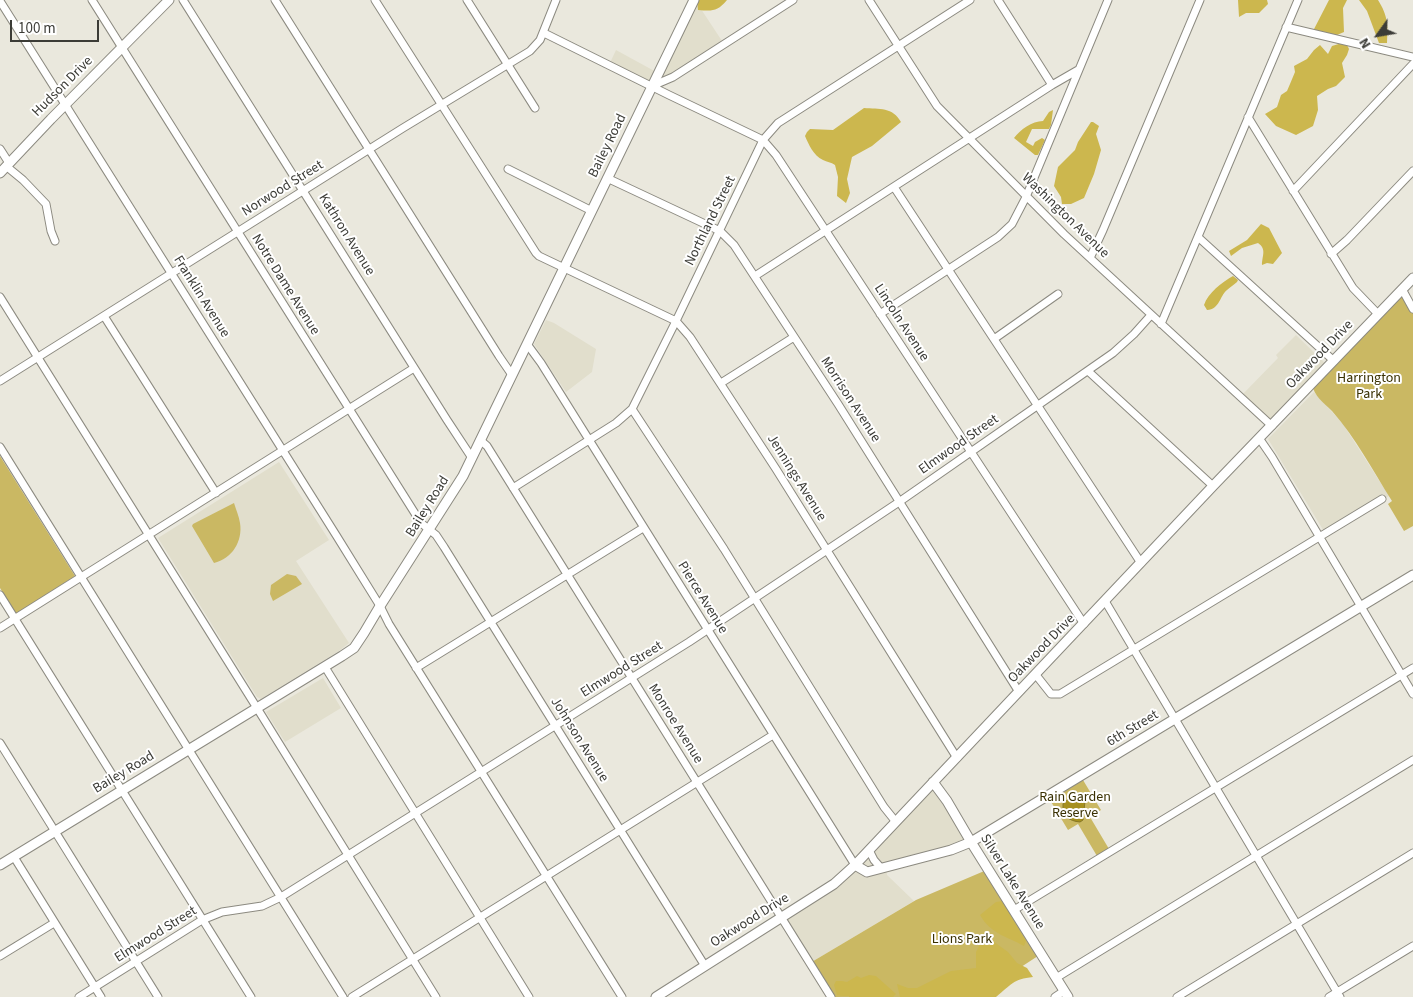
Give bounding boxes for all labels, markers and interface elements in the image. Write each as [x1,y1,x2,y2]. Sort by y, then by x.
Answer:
scale bar [12,10,101,42]
north arrow [1353,10,1403,60]
text: 100 m [18,18,56,39]
text: N [1354,34,1376,52]
street label: Hudson Drive [29,53,97,121]
street label: Bailey Road [585,111,631,181]
street label: Norwood Street [239,157,327,221]
street label: Washington Avenue [1018,170,1112,262]
street label: Northland Street [682,173,740,269]
street label: Kathron Avenue [314,191,378,279]
street label: Notre Dame Avenue [247,231,323,339]
street label: Franklin Avenue [169,253,233,341]
street label: Lincoln Avenue [870,281,932,365]
street label: Oakwood Drive [1283,317,1357,393]
street label: Morrison Avenue [816,354,884,446]
park label: Harrington Park [1337,371,1401,404]
street label: Elmwood Street [916,411,1002,479]
street label: Jennings Avenue [763,432,829,524]
street label: Bailey Road [403,473,453,541]
street label: Pierce Avenue [673,559,731,637]
street label: Oakwood Drive [1005,611,1079,687]
street label: Elmwood Street [578,638,666,702]
street label: Monroe Avenue [644,681,706,767]
street label: Johnson Avenue [546,695,612,785]
street label: 6th Street [1104,707,1162,751]
street label: Bailey Road [90,748,158,798]
park label: Rain Garden Reserve [1039,790,1111,822]
street label: Silver Lake Avenue [976,831,1048,933]
street label: Oakwood Drive [708,890,792,952]
street label: Elmwood Street [112,903,200,967]
park label: Lions Park [932,932,992,948]

